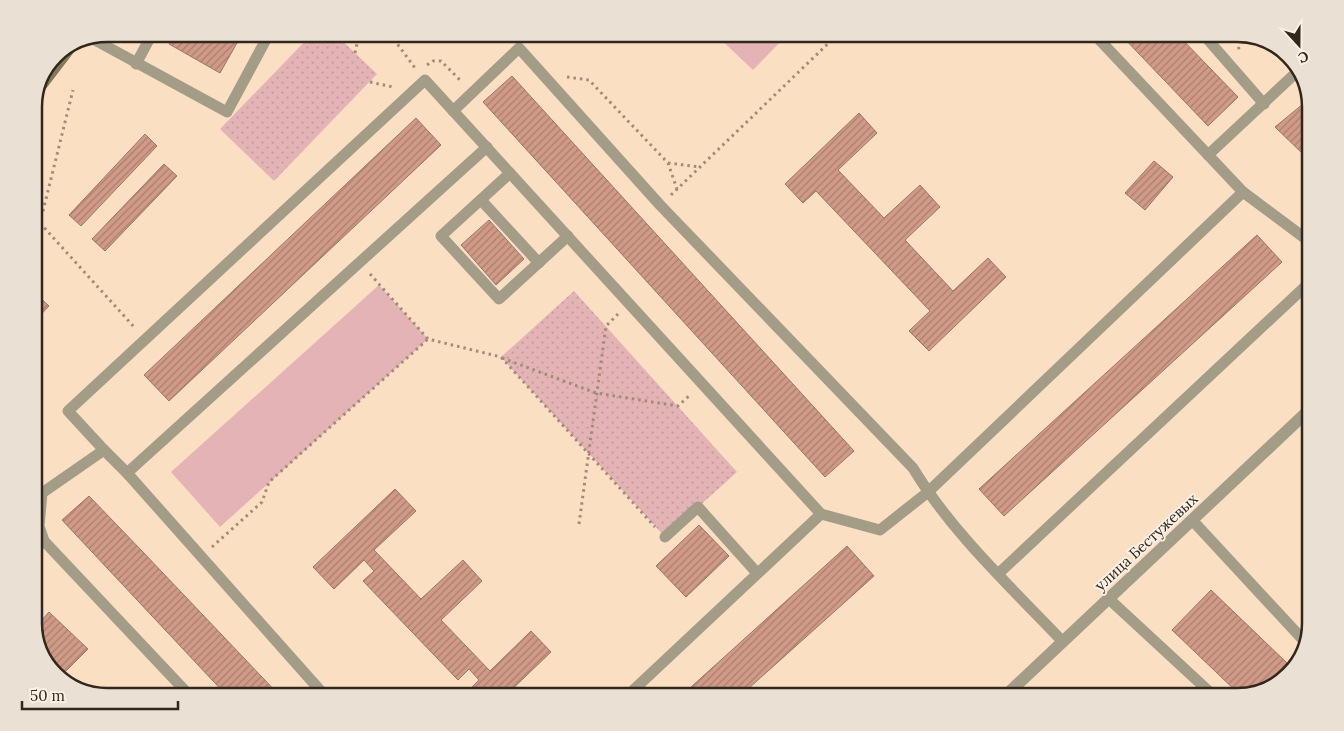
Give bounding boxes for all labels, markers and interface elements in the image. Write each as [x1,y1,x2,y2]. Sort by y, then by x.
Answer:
north arrow [1274,20,1324,70]
text: С [1296,47,1311,67]
street label: улица Бестужевых [1090,489,1202,595]
scale bar [22,678,179,710]
text: 50 m [30,686,65,705]

